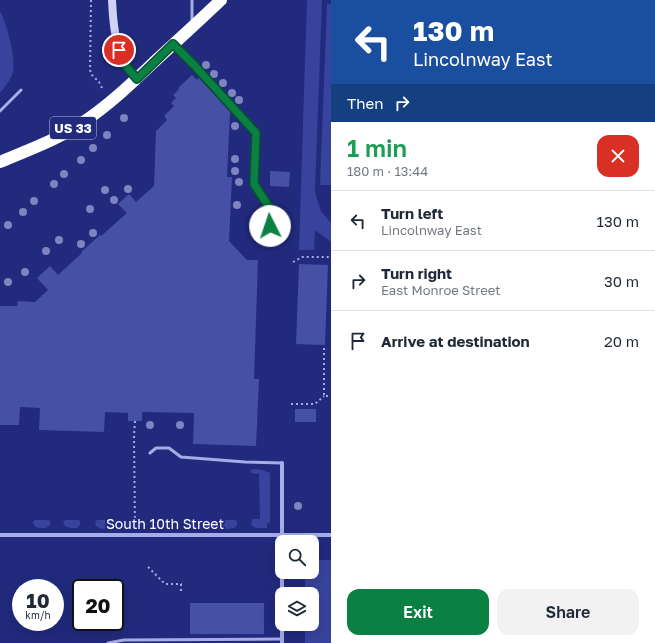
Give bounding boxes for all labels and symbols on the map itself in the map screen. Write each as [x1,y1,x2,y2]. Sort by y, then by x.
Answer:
pin [102,33,136,67]
road number: US 33 [50,117,96,139]
position arrow [249,205,291,247]
street label: South 10th Street [106,515,224,532]
speed limit sign: 20 [72,579,124,631]

